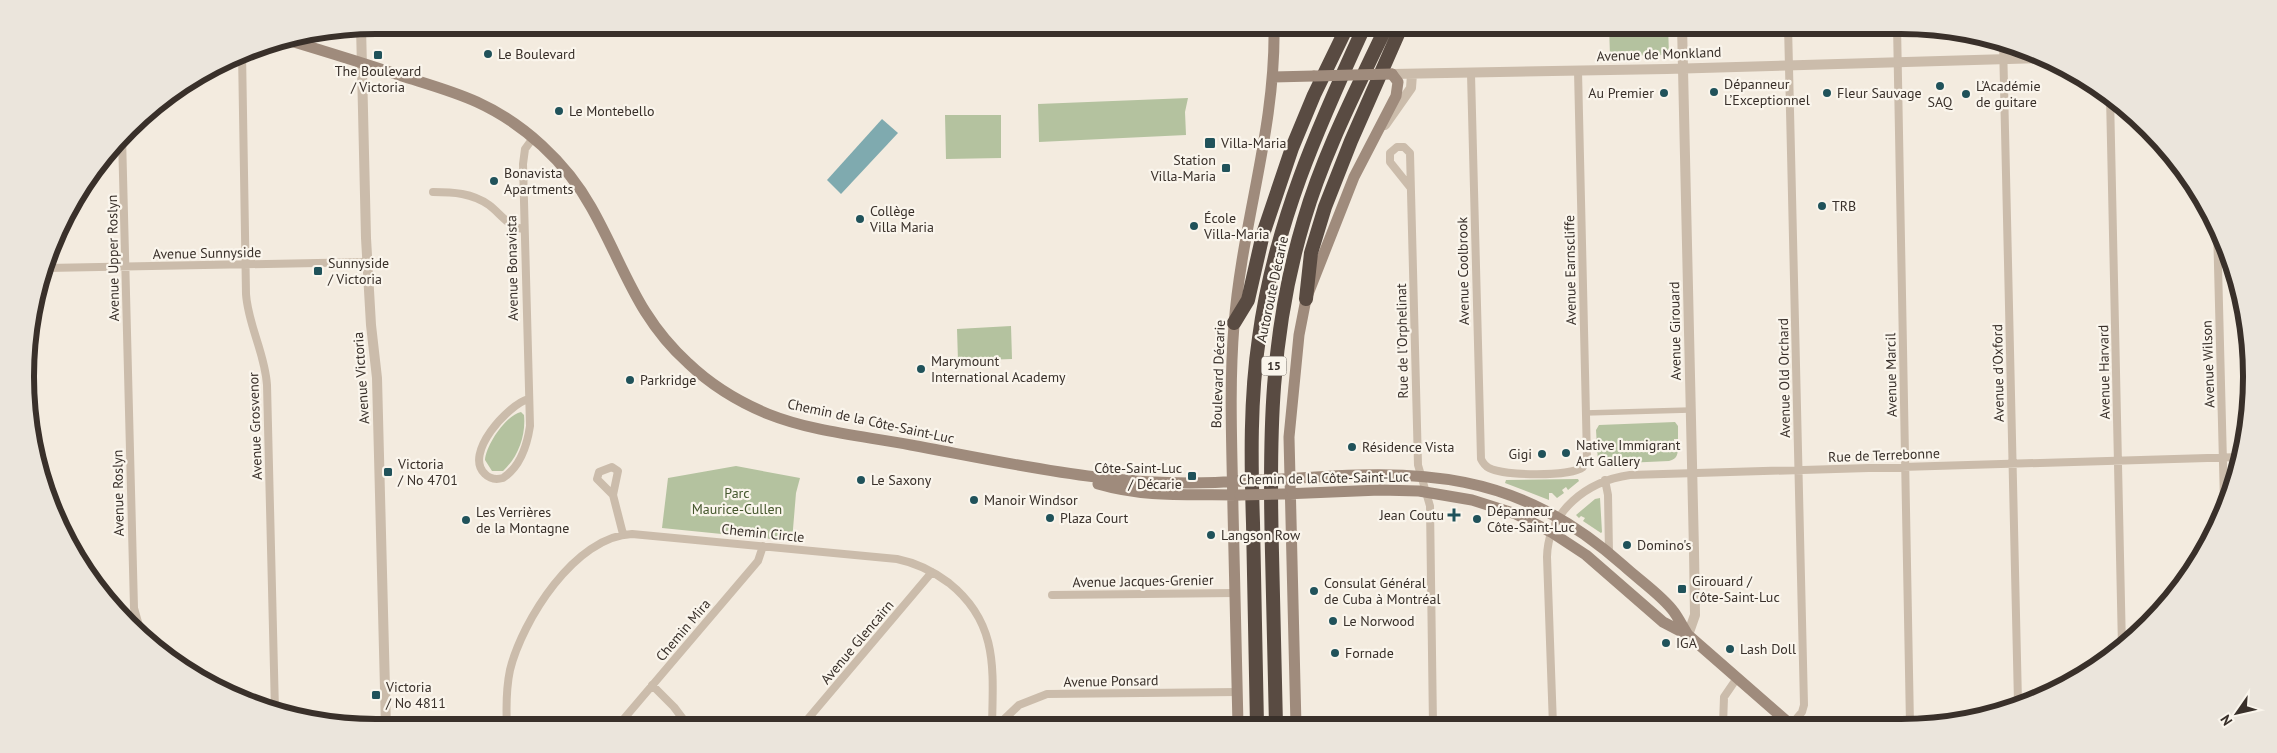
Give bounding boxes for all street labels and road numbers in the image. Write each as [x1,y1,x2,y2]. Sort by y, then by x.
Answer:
street label: Avenue de Monkland [1596,43,1722,65]
street label: Avenue Upper Roslyn [103,195,123,321]
street label: Avenue Bonavista [502,215,522,321]
street label: Avenue Earnscliffe [1560,215,1580,325]
street label: Avenue Coolbrook [1453,217,1473,325]
street label: Autoroute Décarie [1252,234,1292,344]
street label: Avenue Sunnyside [153,243,261,263]
street label: Avenue Girouard [1665,281,1685,381]
street label: Rue de l'Orphelinat [1392,283,1412,399]
street label: Avenue Old Orchard [1774,318,1794,438]
street label: Boulevard Décarie [1207,319,1229,429]
street label: Avenue Wilson [2197,320,2219,408]
street label: Avenue d'Oxford [1988,324,2008,422]
street label: Avenue Harvard [2094,325,2114,419]
street label: Avenue Victoria [349,331,373,425]
street label: Avenue Marcil [1881,333,1901,417]
road number: 15 [1262,356,1286,376]
street label: Avenue Grosvenor [244,372,266,480]
street label: Chemin de la Côte-Saint-Luc [786,395,956,447]
street label: Rue de Terrebonne [1828,444,1940,466]
street label: Avenue Roslyn [108,449,128,537]
street label: Chemin de la Côte-Saint-Luc [1239,468,1409,488]
street label: Chemin Circle [721,520,805,546]
street label: Avenue Jacques-Grenier [1072,571,1214,591]
street label: Chemin Mira [652,595,714,665]
street label: Avenue Glencairn [817,596,897,688]
street label: Avenue Ponsard [1063,671,1159,691]

